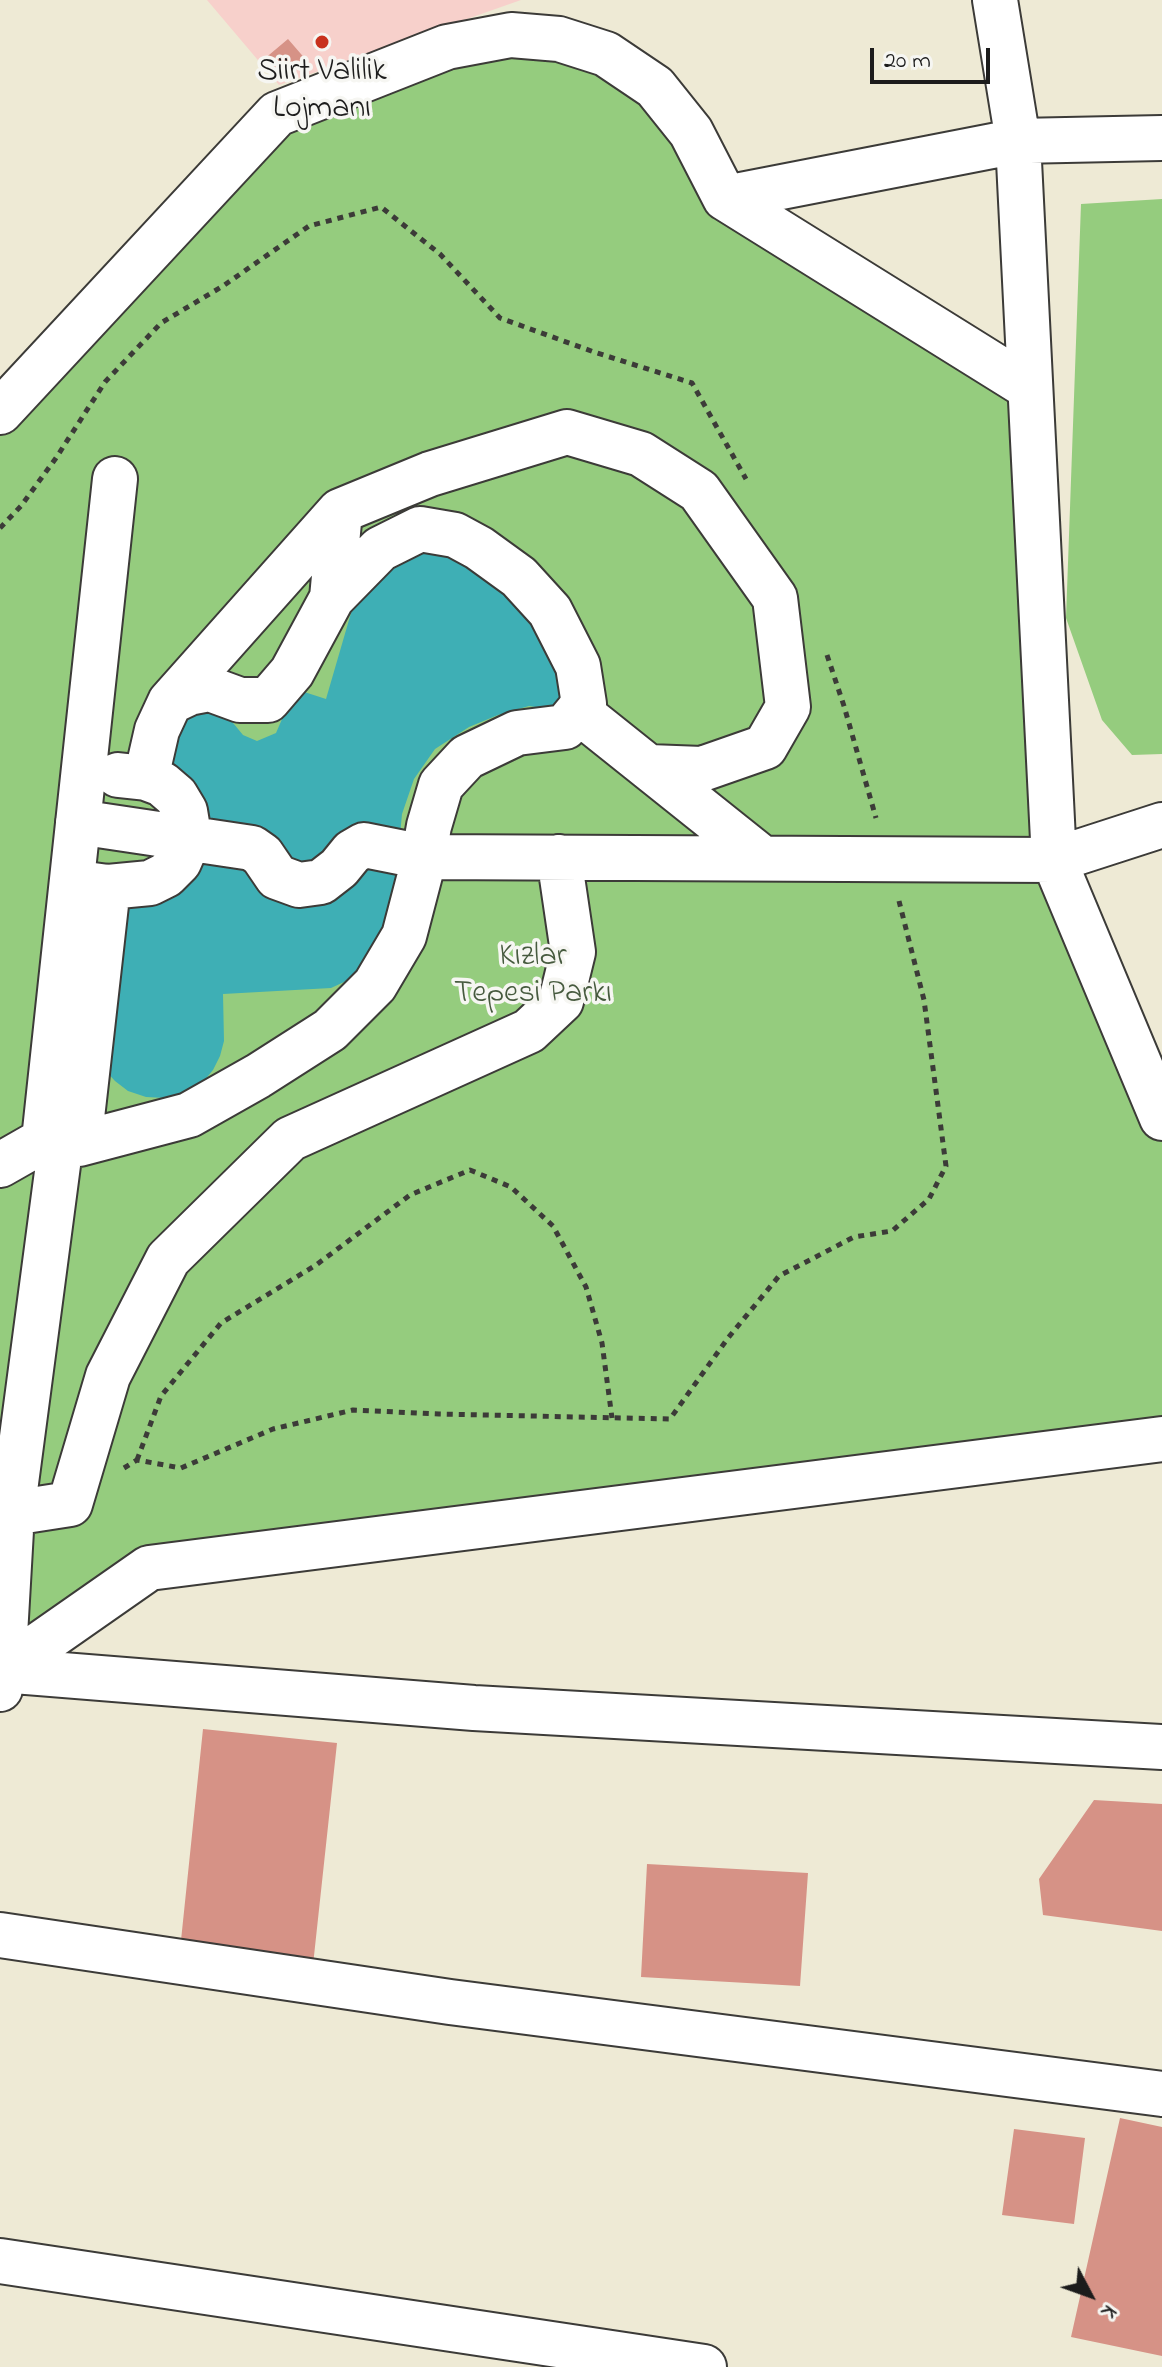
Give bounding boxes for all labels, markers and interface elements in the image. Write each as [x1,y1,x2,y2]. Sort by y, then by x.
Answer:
scale bar [874,32,994,82]
marker: Siirt Valilik Lojmanı [313,33,331,51]
text: 20 m [884,44,931,79]
place label: Siirt Valilik Lojmanı [257,55,387,130]
park label: Kızlar Tepesi Parkı [454,940,612,1015]
north arrow [1050,2255,1130,2335]
text: K [1093,2296,1124,2325]

